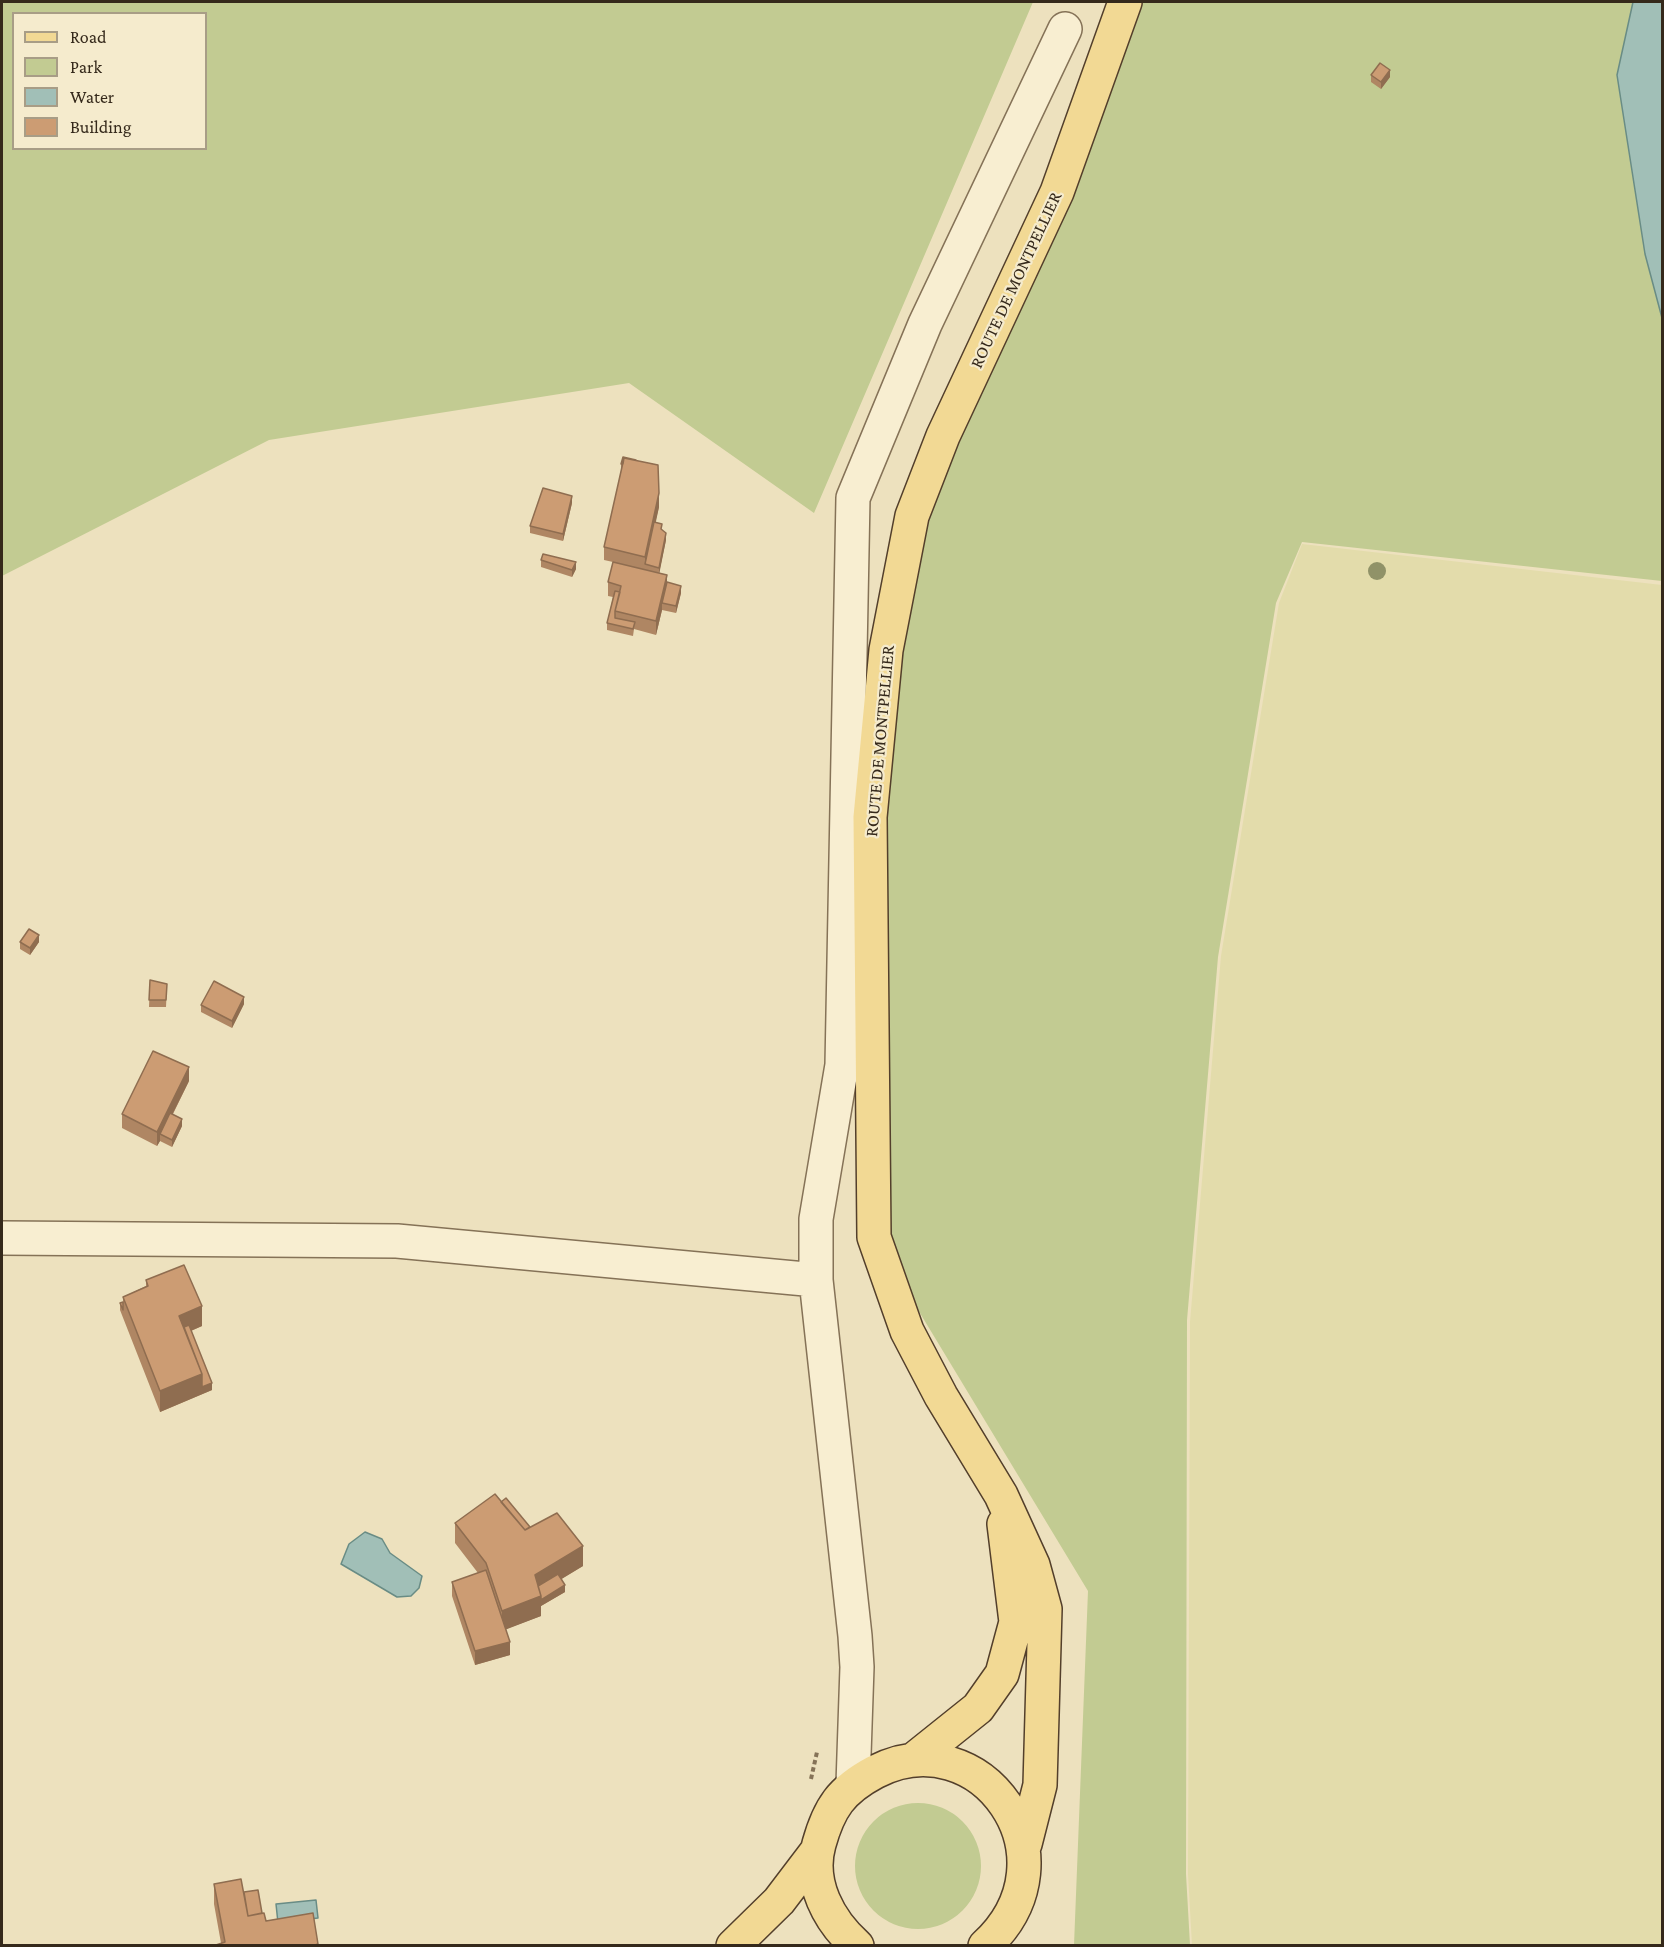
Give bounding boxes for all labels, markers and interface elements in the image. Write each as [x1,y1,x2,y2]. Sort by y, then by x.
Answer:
legend [12,12,207,150]
text: Road [70,27,107,47]
text: Park [70,57,102,77]
text: Water [70,87,114,107]
text: Building [70,117,131,137]
street label: ROUTE DE MONTPELLIER [966,188,1066,372]
street label: ROUTE DE MONTPELLIER [861,644,899,838]

